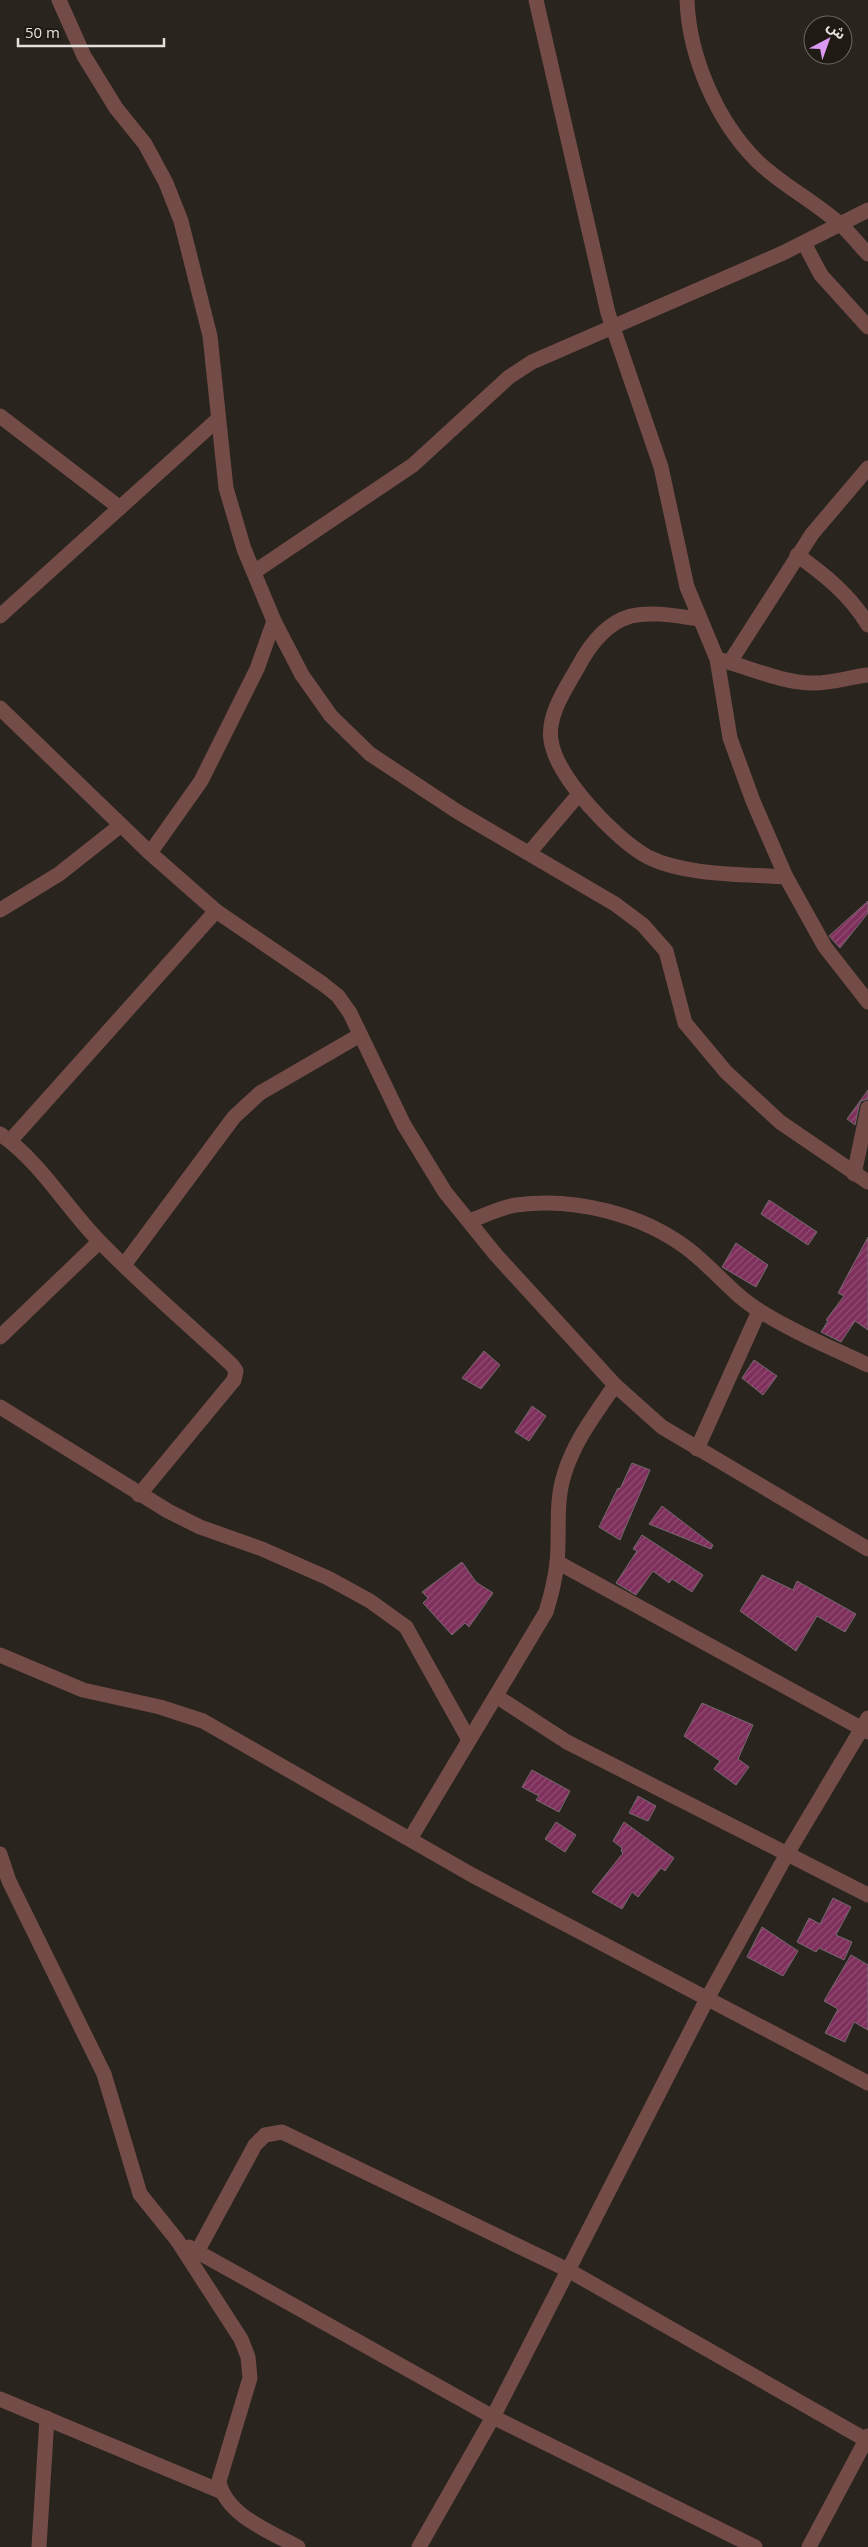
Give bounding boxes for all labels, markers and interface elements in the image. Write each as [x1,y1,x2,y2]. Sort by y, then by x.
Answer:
scale bar [18,15,164,47]
north arrow [803,15,853,65]
text: ش [823,16,850,43]
text: 50 m [25,22,60,42]

